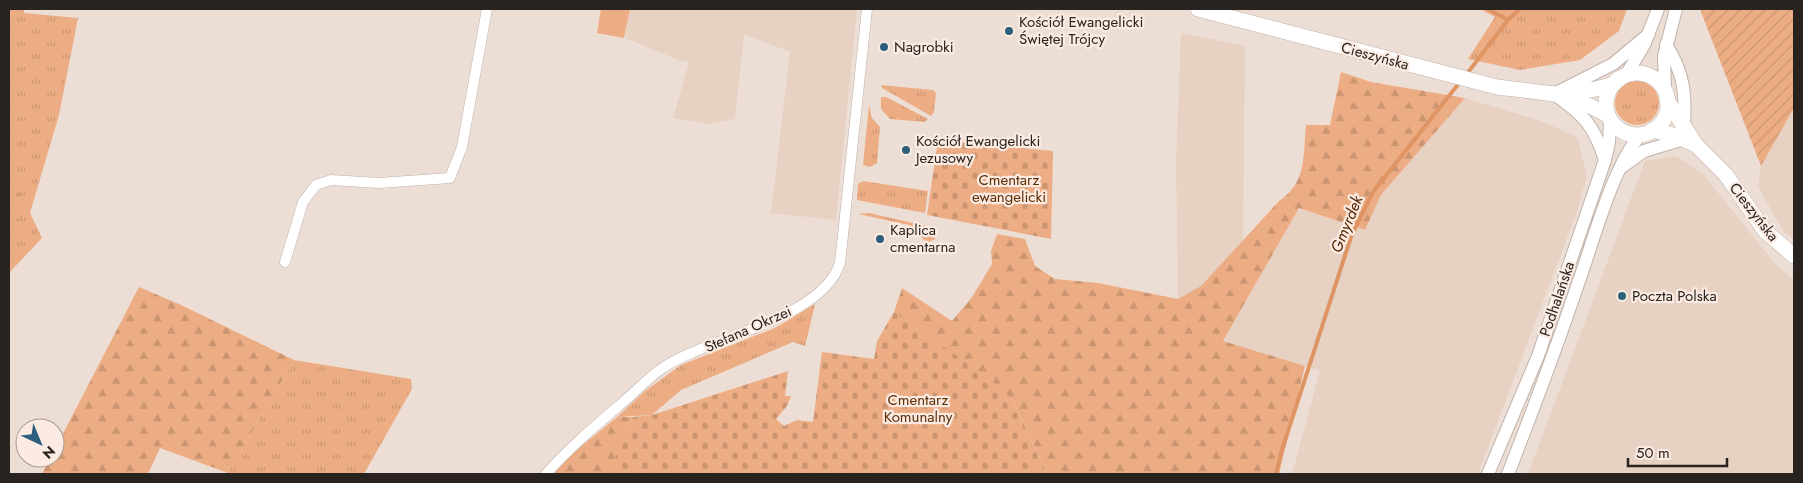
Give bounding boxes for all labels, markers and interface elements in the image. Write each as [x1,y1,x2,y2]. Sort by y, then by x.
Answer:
place label: Kościół Ewangelicki Świętej Trójcy [1019,11,1143,50]
marker: Kościół Ewangelicki Świętej Trójcy [1003,25,1015,37]
place label: Nagrobki [894,36,954,58]
street label: Cieszyńska [1339,36,1411,76]
marker: Nagrobki [878,41,890,53]
place label: Kościół Ewangelicki Jezusowy [914,130,1040,169]
marker: Kościół Ewangelicki Jezusowy [900,144,912,156]
park label: Cmentarz ewangelicki [972,169,1046,208]
street label: Cieszyńska [1724,178,1784,246]
water label: Gmyrdek [1325,191,1369,256]
place label: Kaplica cmentarna [890,219,956,258]
marker: Kaplica cmentarna [874,233,886,245]
street label: Podhalańska [1534,259,1580,339]
place label: Poczta Polska [1632,285,1717,307]
marker: Poczta Polska [1616,290,1628,302]
street label: Stefana Okrzei [701,300,795,358]
park label: Cmentarz Komunalny [884,389,953,428]
north arrow [15,418,65,468]
scale bar [1628,436,1727,468]
text: N [38,441,60,463]
text: 50 m [1636,442,1670,464]

